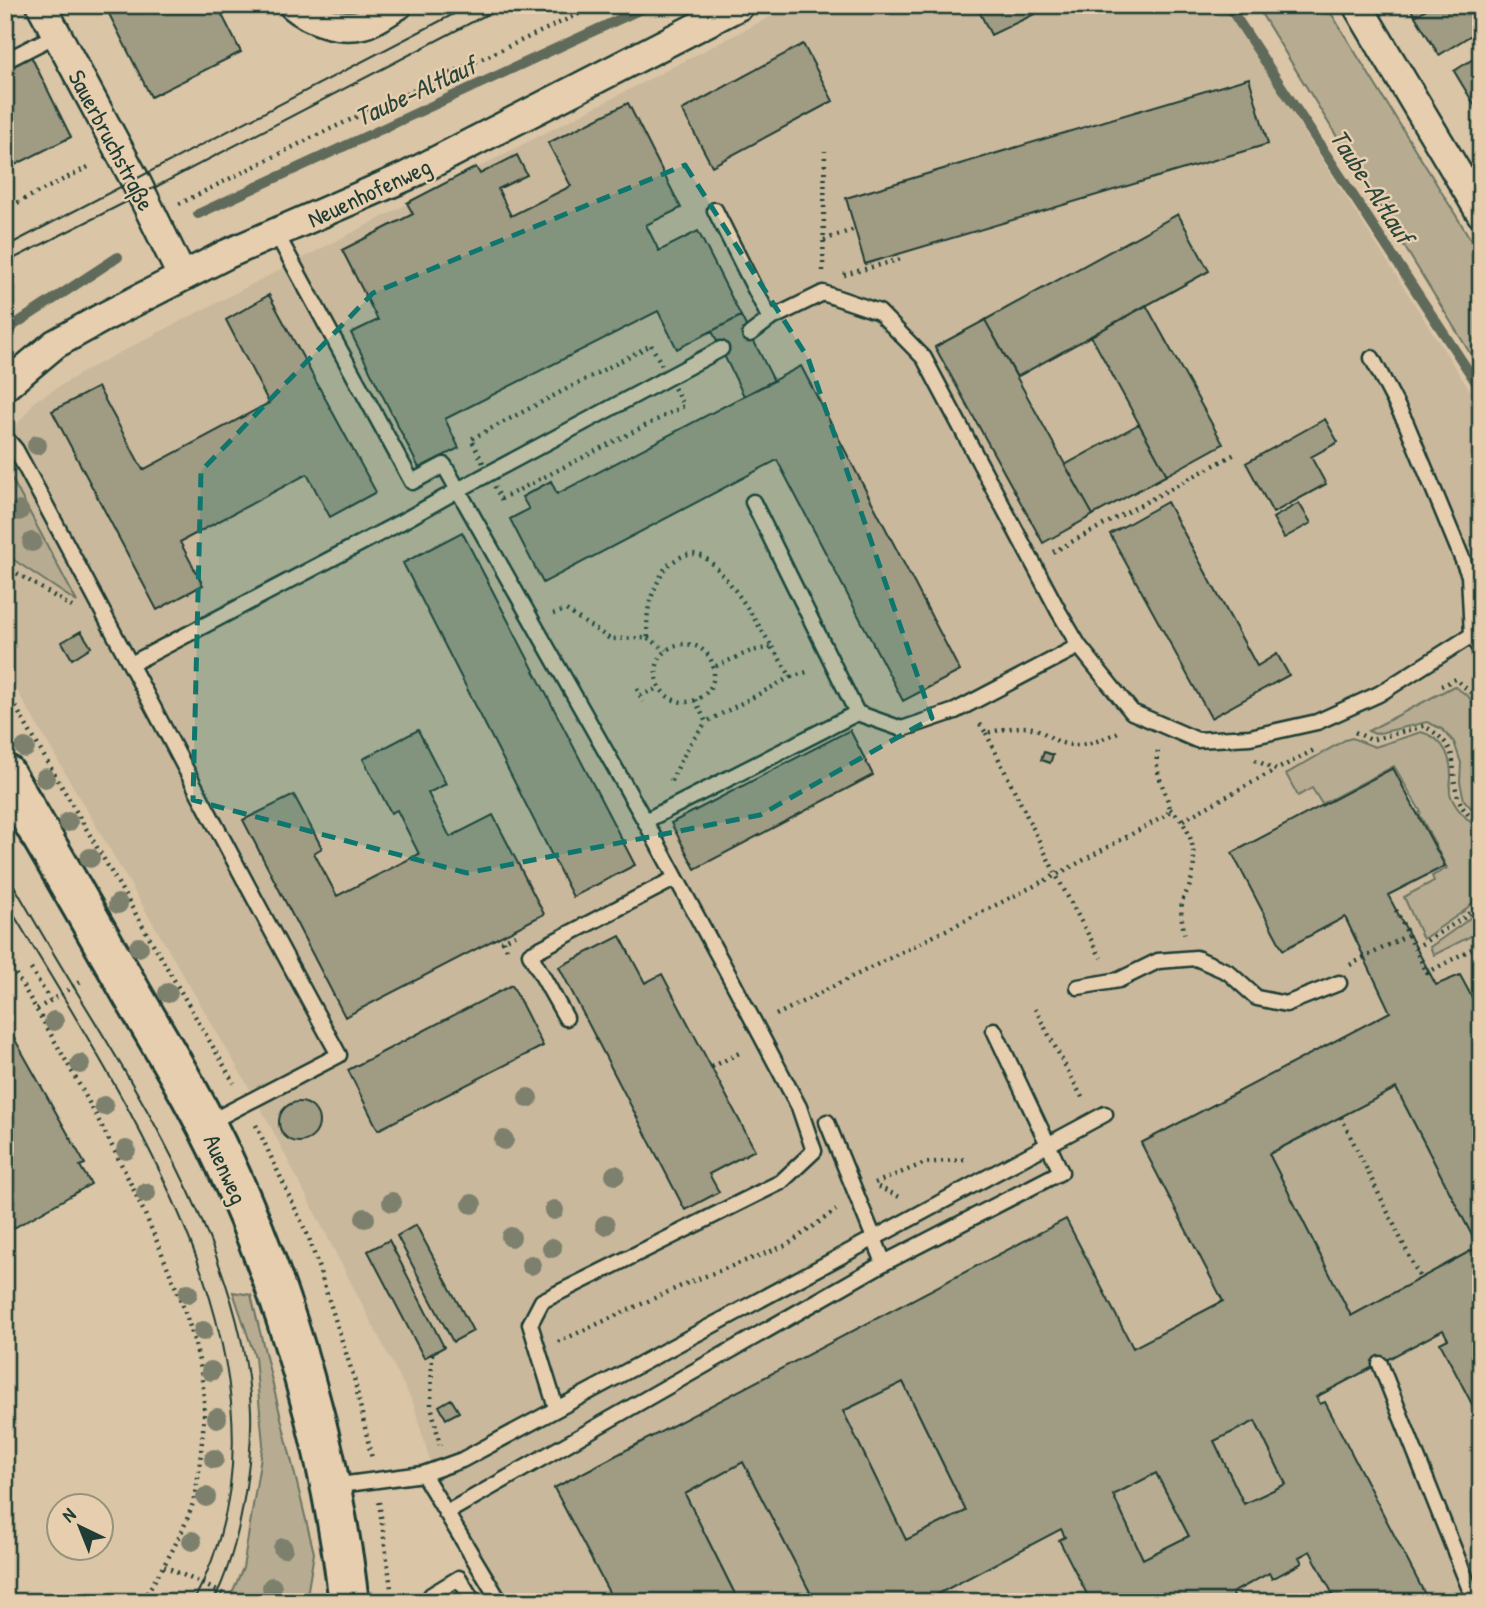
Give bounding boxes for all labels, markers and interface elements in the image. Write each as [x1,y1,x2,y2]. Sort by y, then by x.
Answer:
water label: Taube-Altlauf [349,46,485,134]
street label: Sauerbruchstraße [61,64,163,216]
water label: Taube-Altlauf [1322,122,1425,254]
street label: Neuenhofenweg [302,150,436,234]
street label: Auenweg [197,1129,255,1209]
north arrow [46,1492,116,1562]
text: N [56,1502,81,1528]

